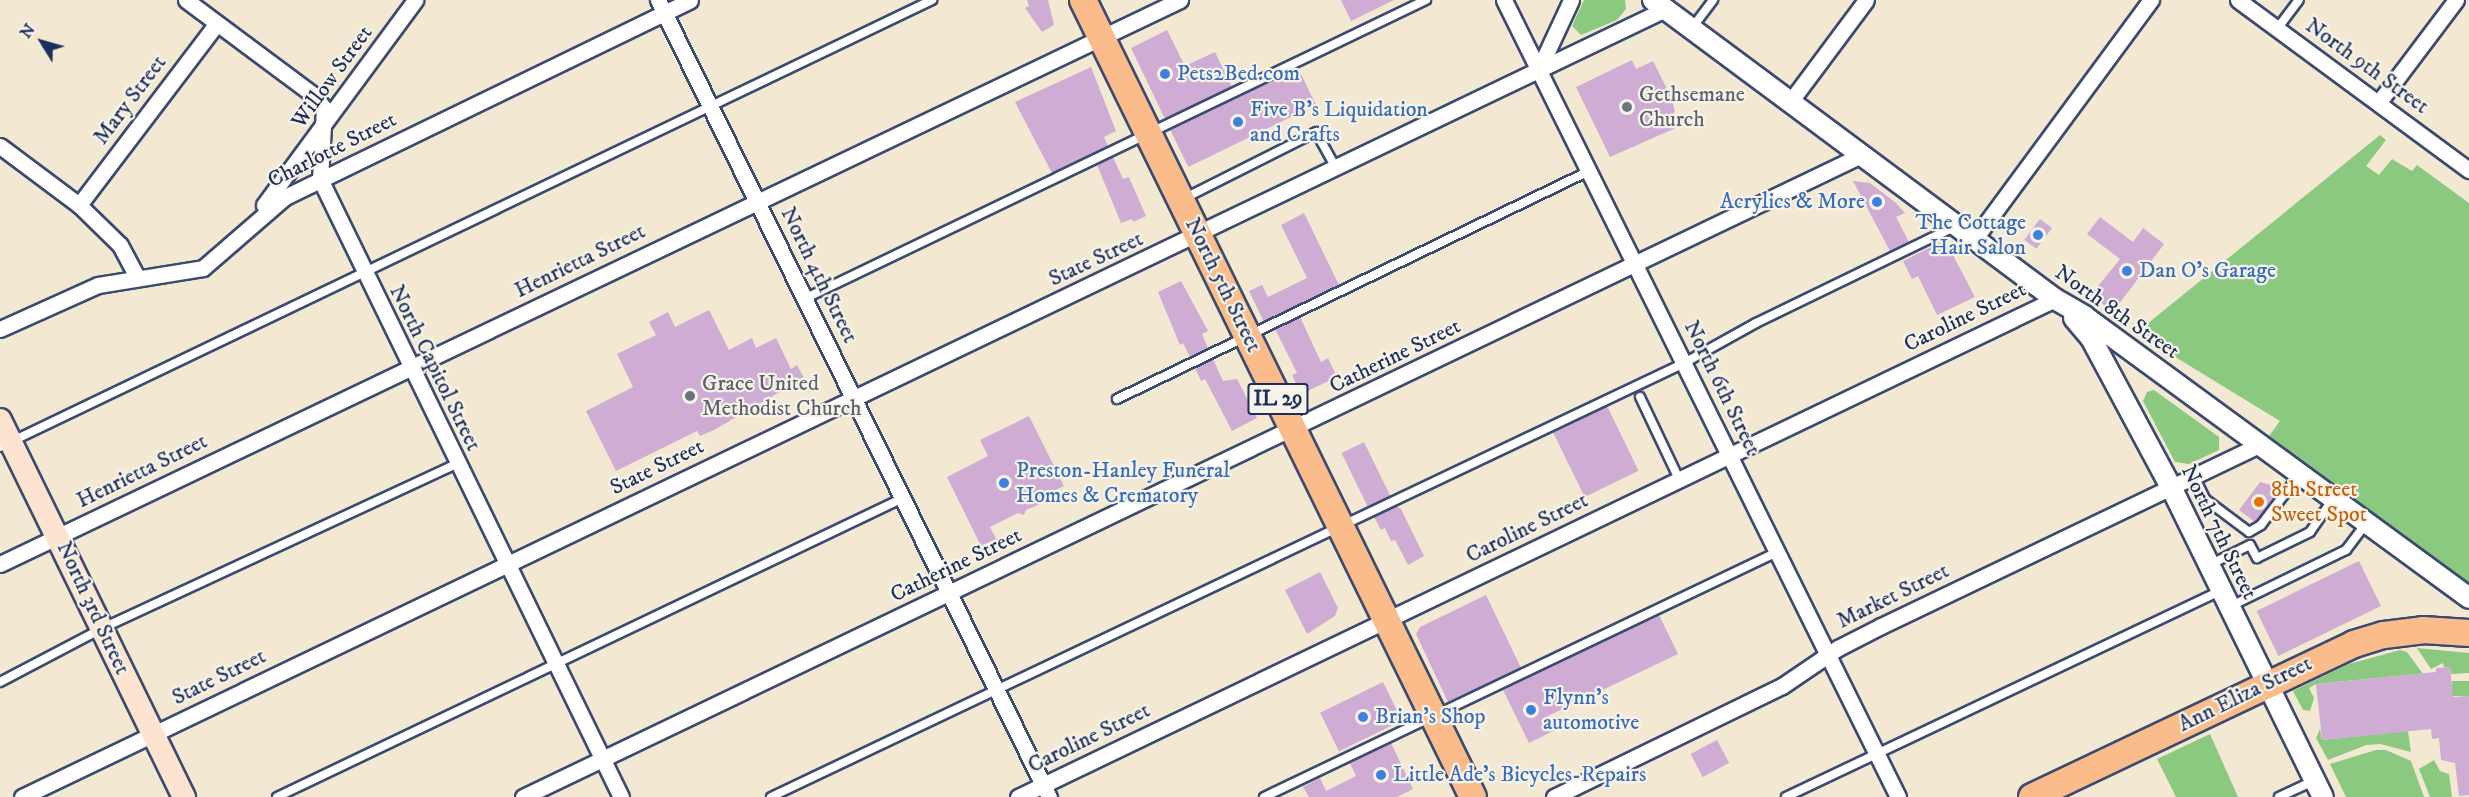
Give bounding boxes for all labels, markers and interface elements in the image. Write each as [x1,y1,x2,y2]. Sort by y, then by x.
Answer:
north arrow [12,12,72,72]
street label: North 9th Street [2300,12,2434,120]
text: N [16,20,40,42]
street label: Willow Street [286,21,378,133]
street label: Mary Street [88,50,172,150]
place label: Pets2Bed.com [1177,61,1300,87]
marker: Pets2Bed.com [1158,67,1172,81]
place label: Gethsemane Church [1639,81,1745,132]
place label: Five B's Liquidation and Crafts [1250,96,1428,148]
marker: Gethsemane Church [1620,100,1634,114]
street label: Charlotte Street [263,106,401,194]
marker: Five B's Liquidation and Crafts [1231,115,1245,129]
place label: Acrylics & More [1720,189,1865,215]
marker: Acrylics & More [1870,195,1884,209]
street label: North 4th Street [775,203,863,347]
place label: The Cottage Hair Salon [1915,209,2026,260]
street label: North 5th Street [1179,214,1267,356]
street label: Henrietta Street [510,218,650,304]
street label: State Street [1045,226,1147,292]
marker: The Cottage Hair Salon [2031,228,2045,242]
place label: Dan O's Garage [2139,258,2276,284]
street label: North 8th Street [2050,259,2184,365]
marker: Dan O's Garage [2120,264,2134,278]
street label: Caroline Street [1900,276,2030,358]
street label: North Capitol Street [383,281,487,455]
street label: Catherine Street [1325,313,1465,399]
street label: North 6th Street [1678,316,1766,460]
place label: Grace United Methodist Church [702,370,862,422]
road number: IL 29 [1246,381,1310,417]
marker: Grace United Methodist Church [683,389,697,403]
street label: Henrietta Street [72,428,212,514]
street label: State Street [606,433,708,501]
place label: Preston-Hanley Funeral Homes & Crematory [1016,457,1230,508]
street label: North 7th Street [2175,460,2263,604]
marker: Preston-Hanley Funeral Homes & Crematory [997,476,1011,490]
place label: 8th Street Sweet Spot [2271,476,2367,528]
street label: Caroline Street [1462,487,1592,569]
marker: 8th Street Sweet Spot [2252,495,2266,509]
street label: Catherine Street [886,522,1026,608]
street label: North 3rd Street [51,537,135,679]
street label: Market Street [1833,558,1953,634]
street label: State Street [168,643,270,711]
street label: Ann Eliza Street [2174,650,2316,738]
place label: Flynn's automotive [1543,684,1639,736]
street label: Caroline Street [1024,697,1154,779]
marker: Flynn's automotive [1524,703,1538,717]
place label: Brian’s Shop [1375,704,1485,730]
marker: Brian’s Shop [1356,710,1370,724]
place label: Little Ade's Bicycles-Repairs [1393,762,1646,788]
marker: Little Ade's Bicycles-Repairs [1374,768,1388,782]

